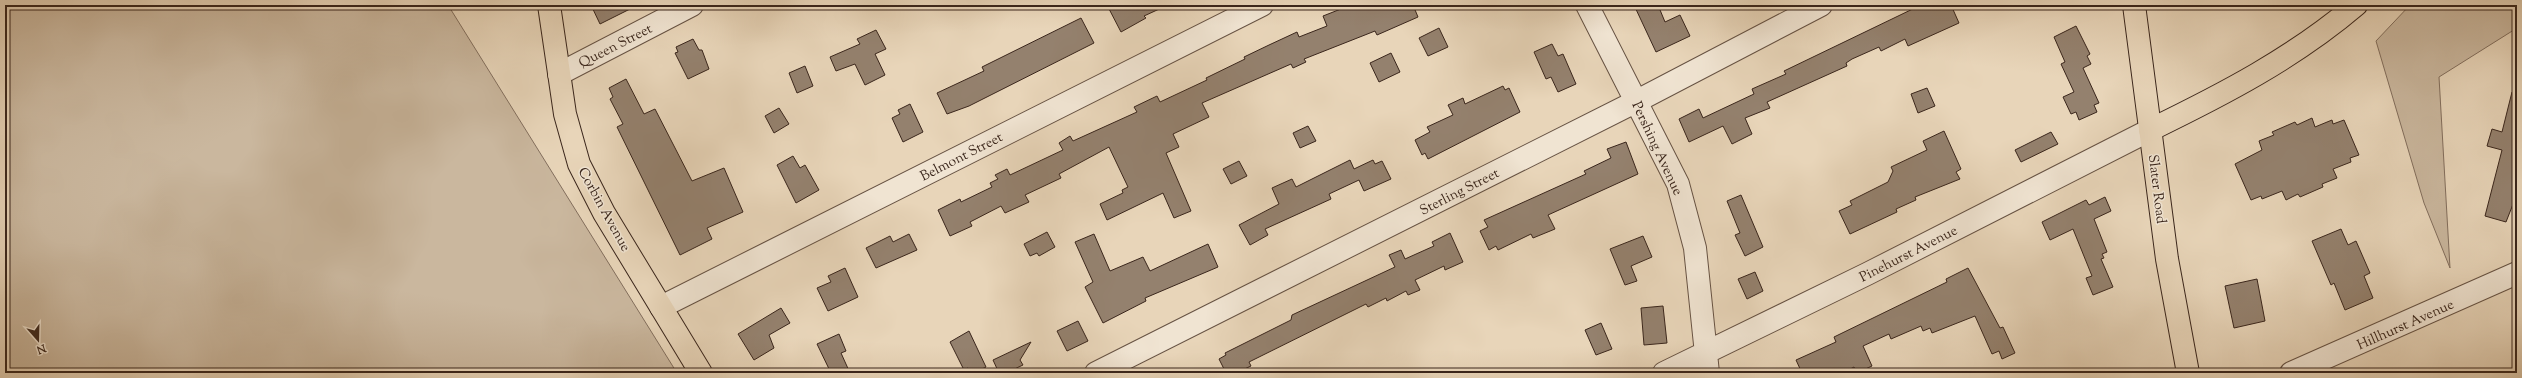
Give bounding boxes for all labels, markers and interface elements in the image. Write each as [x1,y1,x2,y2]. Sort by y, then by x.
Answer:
street label: Queen Street [576,20,656,74]
street label: Pershing Avenue [1626,99,1687,199]
street label: Belmont Street [917,128,1007,187]
street label: Slater Road [2142,153,2170,225]
street label: Corbin Avenue [572,164,635,256]
street label: Sterling Street [1417,164,1503,221]
street label: Pinehurst Avenue [1856,221,1961,288]
street label: Hillhurst Avenue [2354,295,2458,356]
north arrow [18,320,58,360]
text: N [34,339,49,358]

